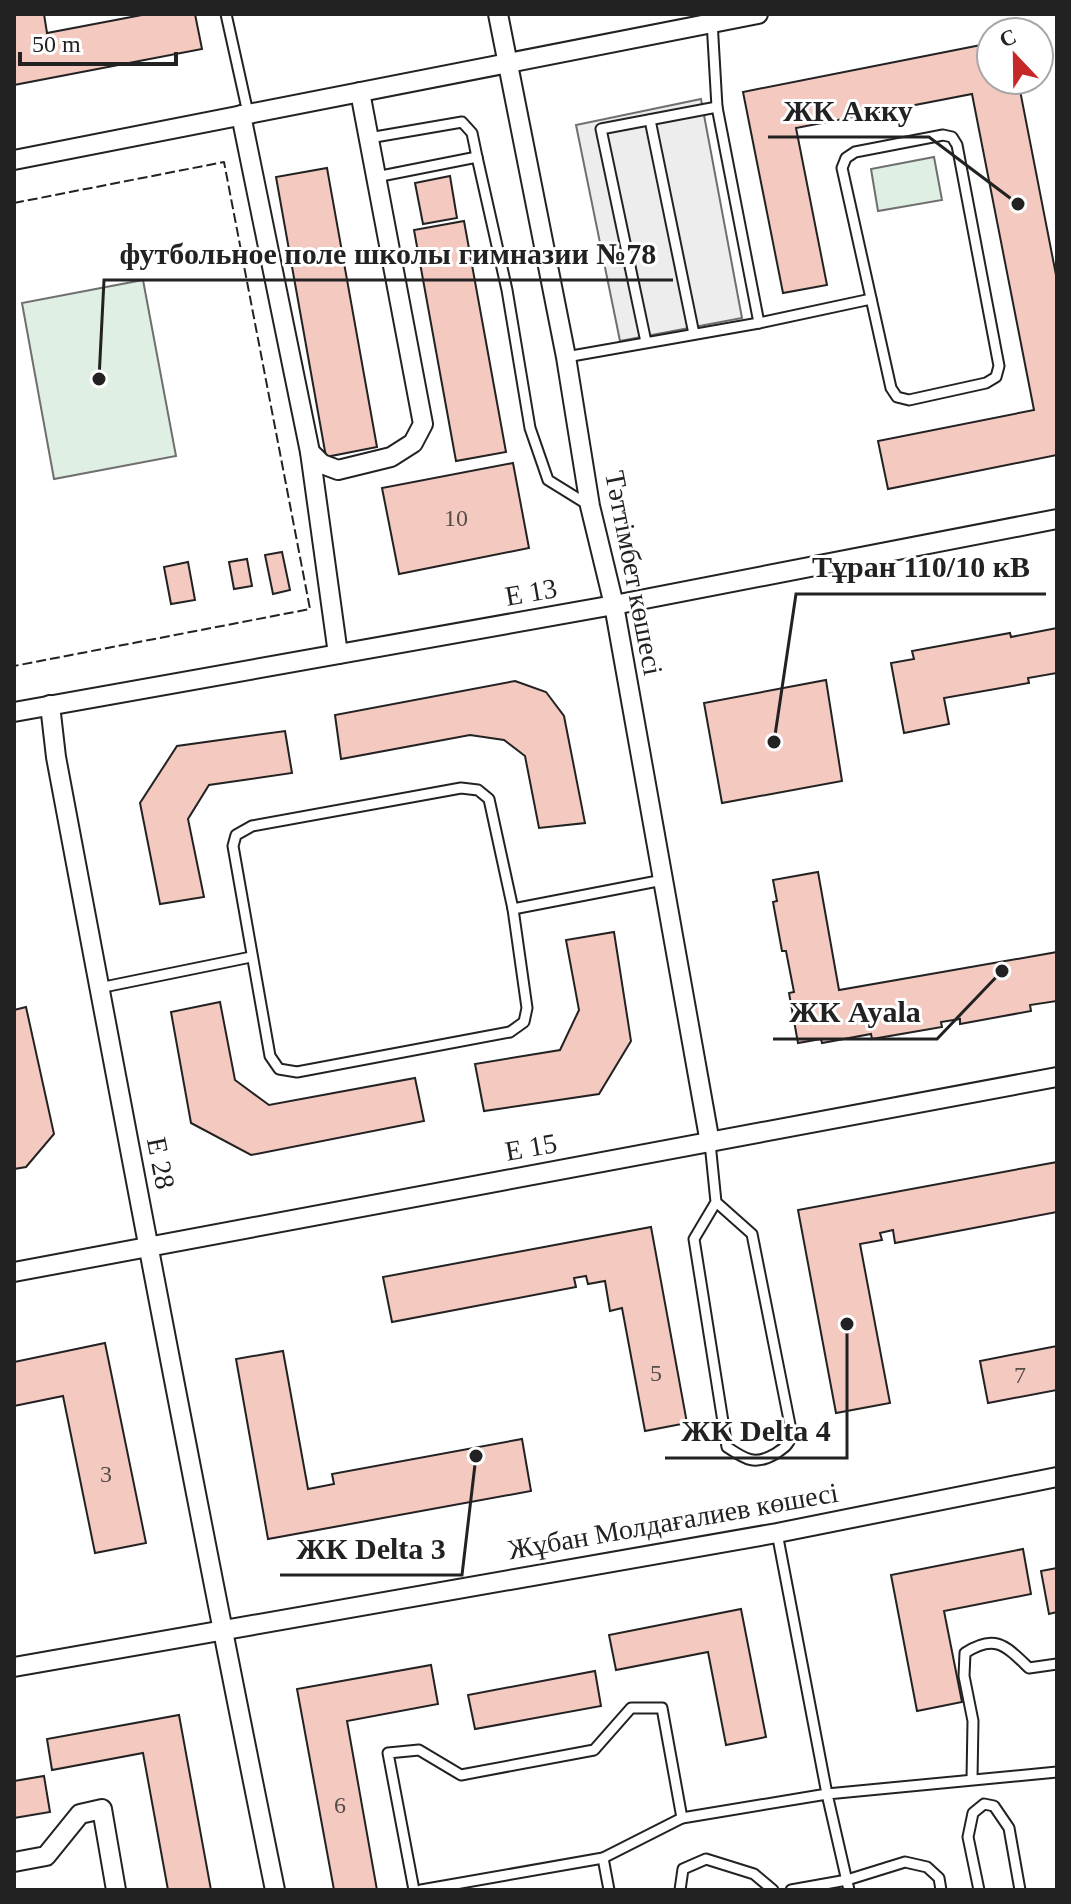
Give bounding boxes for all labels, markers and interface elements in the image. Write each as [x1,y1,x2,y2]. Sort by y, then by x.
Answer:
scale bar [20,16,176,66]
north arrow [975,16,1055,96]
text: С [996,23,1020,52]
text: 50 m [32,31,81,57]
callout: ЖК Акку [768,83,929,137]
text: ЖК Акку [783,94,913,127]
callout: футбольное поле школы гимназии №78 [104,226,673,280]
text: футбольное поле школы гимназии №78 [120,237,656,270]
street label: Тәттімбет көшесі [599,468,669,678]
house number: 10 [444,505,468,531]
callout: Тұран 110/10 кВ [796,540,1046,594]
text: Тұран 110/10 кВ [812,550,1030,583]
street label: E 13 [503,572,559,612]
callout: ЖК Ayala [773,985,937,1039]
text: ЖК Ayala [789,995,921,1028]
street label: E 15 [503,1127,559,1167]
street label: E 28 [141,1134,181,1192]
house number: 5 [650,1360,662,1386]
house number: 7 [1014,1362,1026,1388]
callout: ЖК Delta 4 [665,1404,847,1458]
text: ЖК Delta 4 [681,1414,831,1447]
house number: 3 [100,1461,112,1487]
street label: Жұбан Молдағалиев көшесі [506,1477,841,1565]
callout: ЖК Delta 3 [280,1521,462,1575]
text: ЖК Delta 3 [296,1532,446,1565]
house number: 6 [334,1792,346,1818]

